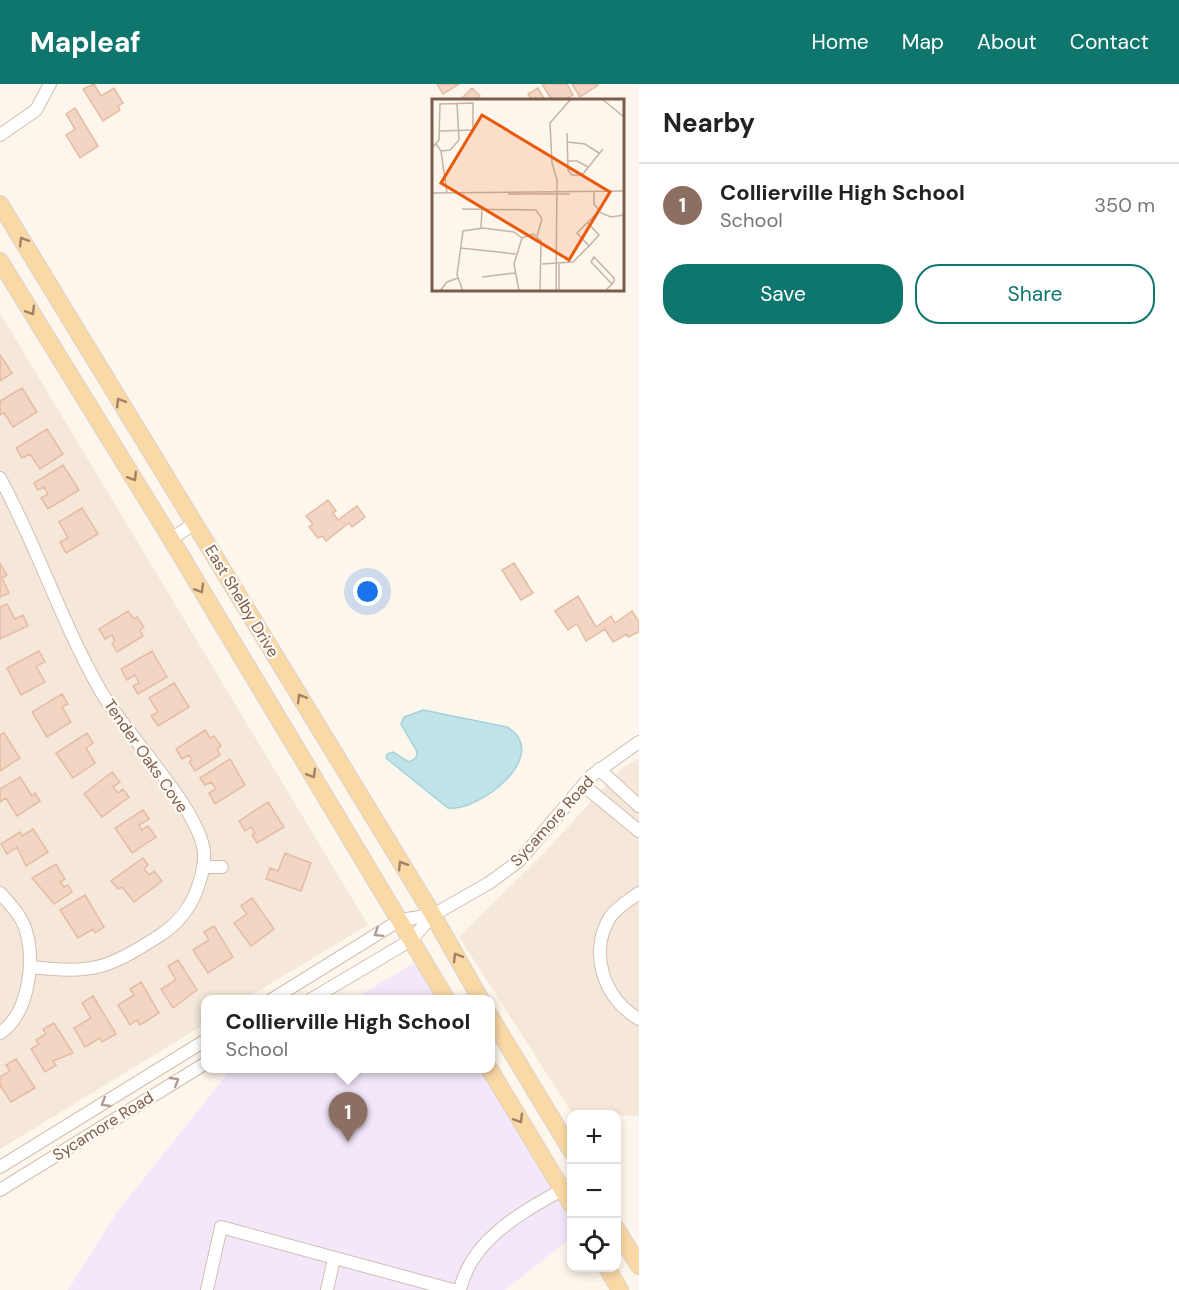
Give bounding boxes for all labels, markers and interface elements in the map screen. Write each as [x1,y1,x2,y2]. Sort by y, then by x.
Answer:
text: Mapleaf [30,24,141,61]
text: Home [811,28,869,56]
text: Map [902,28,944,56]
text: About [977,28,1037,56]
text: Contact [1070,28,1149,56]
inset map [432,99,624,291]
text: Nearby [663,106,755,140]
text: Collierville High School [720,178,965,207]
text: 1 [679,192,686,218]
text: 350 m [1094,192,1155,218]
text: School [720,207,783,233]
one-way arrow [18,237,30,247]
button: Save [663,264,903,324]
button: Share [915,264,1155,324]
one-way arrow [23,305,35,315]
one-way arrow [115,398,127,408]
one-way arrow [125,471,137,481]
street label: East Shelby Drive [200,541,284,661]
your location [353,577,382,606]
one-way arrow [193,583,205,593]
one-way arrow [296,694,308,704]
street label: Tender Oaks Cove [99,695,193,817]
one-way arrow [304,768,316,778]
street label: Sycamore Road [506,771,598,871]
one-way arrow [398,861,410,871]
one-way arrow [374,926,385,937]
one-way arrow [453,953,464,963]
popup [201,995,495,1073]
text: Collierville High School [226,1007,470,1036]
text: School [226,1036,288,1062]
one-way arrow [169,1077,179,1089]
street label: Sycamore Road [49,1087,157,1165]
pin: 1 [328,1092,368,1142]
one-way arrow [101,1095,111,1107]
map controls [567,1110,621,1272]
button: + [567,1110,621,1164]
one-way arrow [512,1113,524,1123]
button: − [567,1164,621,1218]
button: locate [567,1218,621,1272]

